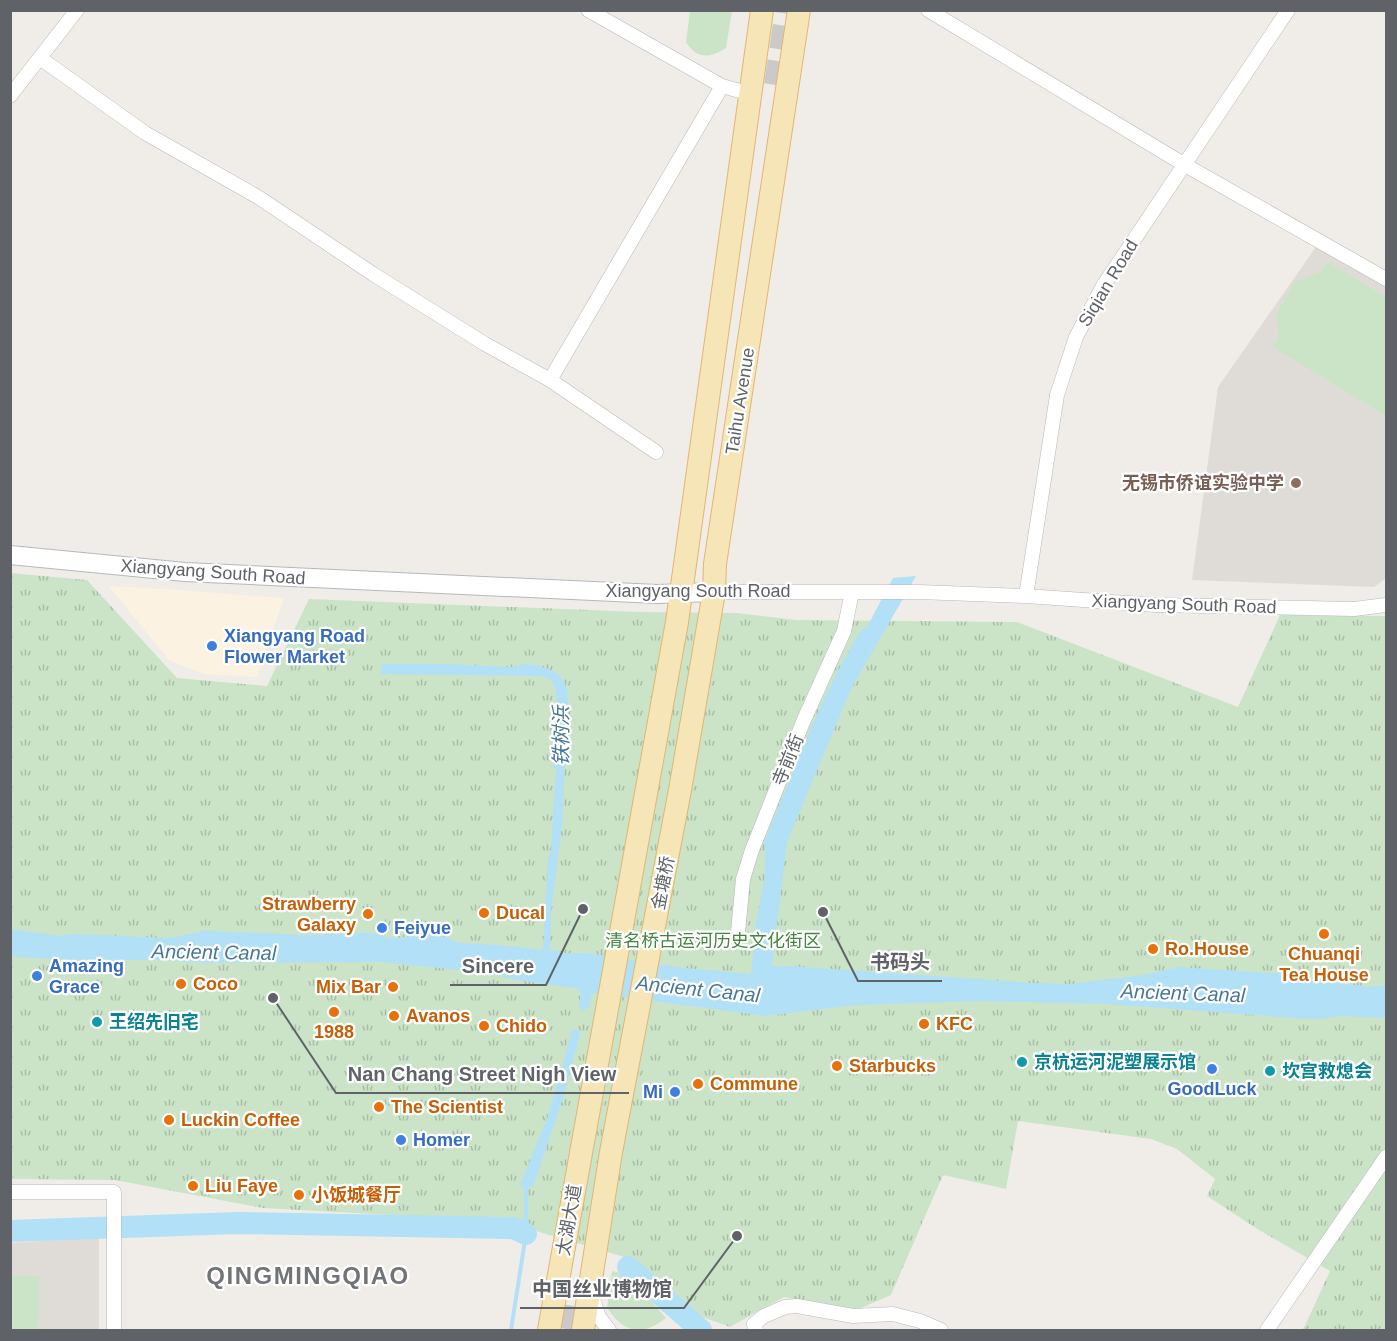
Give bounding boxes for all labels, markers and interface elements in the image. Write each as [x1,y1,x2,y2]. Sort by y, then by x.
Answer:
street label: Siqian Road [1074,236,1142,330]
street label: Taihu Avenue [722,346,758,456]
place label: 无锡市侨谊实验中学 [1122,473,1284,493]
marker: 无锡市侨谊实验中学 [1289,476,1303,490]
street label: Xiangyang South Road [120,556,306,588]
street label: Xiangyang South Road [605,581,791,601]
street label: Xiangyang South Road [1091,591,1277,617]
place label: Xiangyang Road Flower Market [224,626,365,667]
marker: Xiangyang Road Flower Market [205,639,219,653]
water label: 铁树浜 [550,704,572,766]
street label: 寺前街 [769,731,807,789]
street label: 金塘桥 [648,855,678,911]
place label: Strawberry Galaxy [262,894,356,935]
place label: Ducal [496,903,545,923]
marker: Ducal [477,906,491,920]
marker: Strawberry Galaxy [361,907,375,921]
place label: Feiyue [394,918,451,938]
marker: Feiyue [375,921,389,935]
marker: Chuanqi Tea House [1317,927,1331,941]
park label: 清名桥古运河历史文化街区 [605,931,821,951]
place label: Ro.House [1165,939,1249,959]
water label: Ancient Canal [151,940,277,964]
marker: Ro.House [1146,942,1160,956]
callout: 书码头 [858,943,942,981]
place label: Chuanqi Tea House [1279,944,1369,985]
callout: Sincere [450,947,546,985]
text: 书码头 [870,951,930,973]
text: Sincere [462,955,534,977]
place label: Amazing Grace [49,956,124,997]
marker: Amazing Grace [30,969,44,983]
water label: Ancient Canal [634,971,762,1007]
place label: Coco [193,974,238,994]
marker: Coco [174,977,188,991]
place label: Mix Bar [316,977,381,997]
marker: Mix Bar [386,980,400,994]
water label: Ancient Canal [1119,980,1246,1006]
marker: 1988 [327,1005,341,1019]
place label: Avanos [406,1006,470,1026]
marker: Avanos [387,1009,401,1023]
place label: 王绍先旧宅 [109,1012,199,1032]
place label: KFC [936,1014,973,1034]
marker: 王绍先旧宅 [90,1015,104,1029]
place label: Chido [496,1016,547,1036]
marker: KFC [917,1017,931,1031]
marker: Chido [477,1019,491,1033]
place label: 1988 [314,1022,354,1042]
place label: 京杭运河泥塑展示馆 [1034,1052,1196,1072]
callout: Nan Chang Street Nigh View [336,1055,629,1093]
marker: 京杭运河泥塑展示馆 [1015,1055,1029,1069]
place label: Starbucks [849,1056,936,1076]
marker: Starbucks [830,1059,844,1073]
place label: 坎宫救熄会 [1282,1061,1372,1081]
marker: GoodLuck [1205,1062,1219,1076]
text: Nan Chang Street Nigh View [348,1063,617,1085]
marker: 坎宫救熄会 [1263,1064,1277,1078]
place label: Commune [710,1074,798,1094]
marker: Commune [691,1077,705,1091]
place label: GoodLuck [1168,1079,1257,1099]
place label: Mi [643,1082,663,1102]
marker: Mi [668,1085,682,1099]
place label: The Scientist [391,1097,503,1117]
marker: The Scientist [372,1100,386,1114]
place label: Luckin Coffee [181,1110,300,1130]
marker: Luckin Coffee [162,1113,176,1127]
place label: Homer [413,1130,470,1150]
marker: Homer [394,1133,408,1147]
place label: Liu Faye [205,1176,278,1196]
marker: Liu Faye [186,1179,200,1193]
street label: 太湖大道 [553,1183,585,1257]
place label: 小饭城餐厅 [311,1185,401,1205]
marker: 小饭城餐厅 [292,1188,306,1202]
district label: QINGMINGQIAO [206,1262,410,1289]
callout: 中国丝业博物馆 [520,1270,684,1308]
text: 中国丝业博物馆 [532,1278,672,1300]

